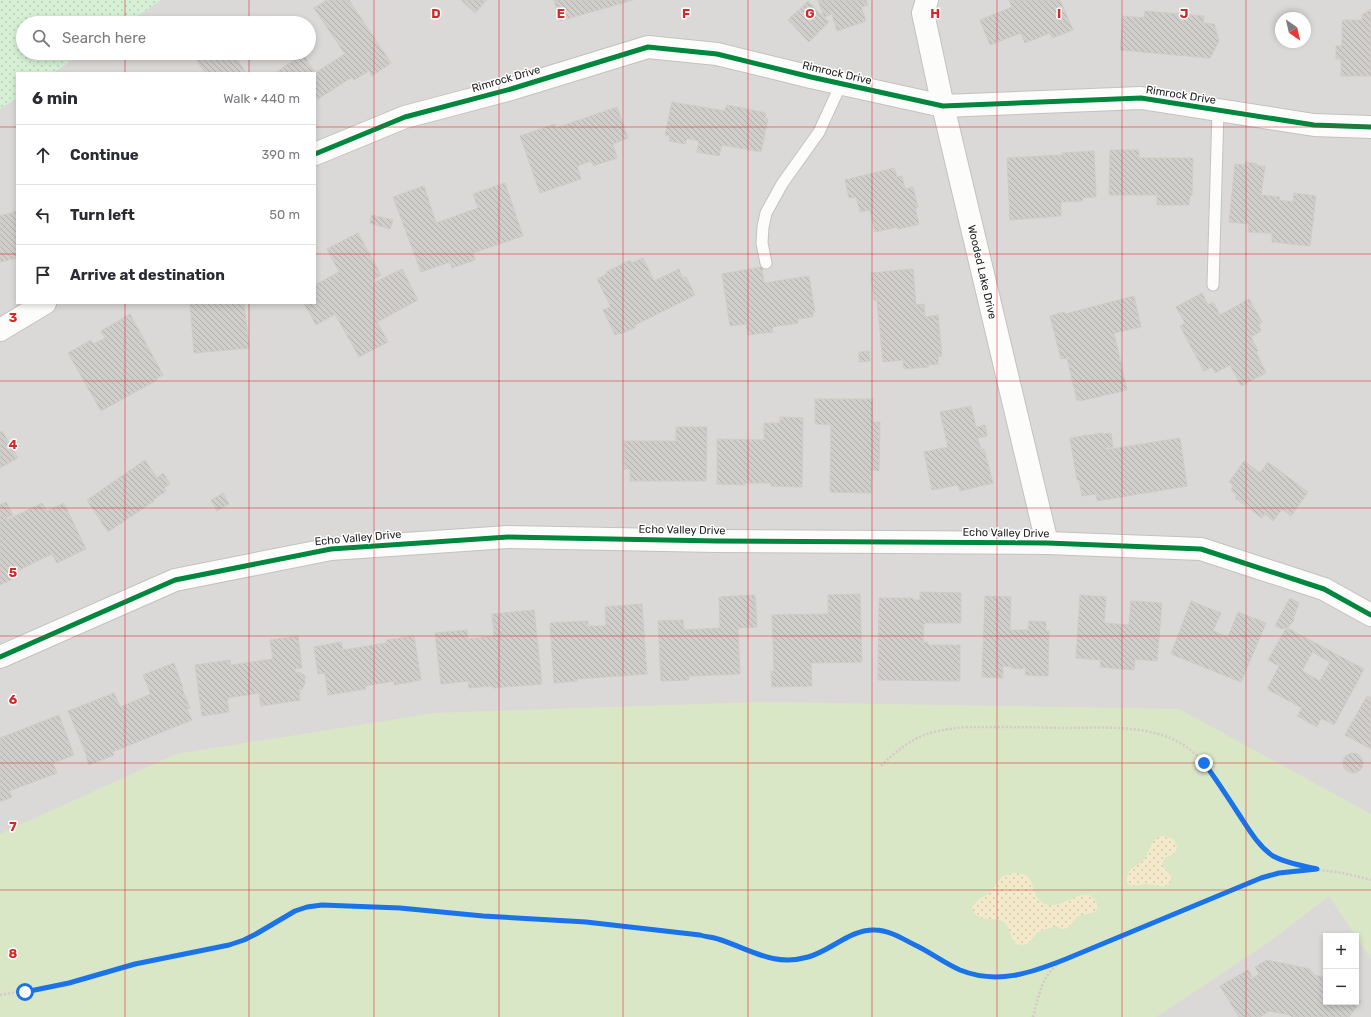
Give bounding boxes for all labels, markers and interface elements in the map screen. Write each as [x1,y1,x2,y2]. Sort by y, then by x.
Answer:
text: D [431,6,441,21]
text: E [557,6,565,21]
text: F [682,6,690,21]
text: G [805,6,815,21]
text: H [930,6,940,21]
text: I [1057,6,1061,21]
text: J [1180,6,1188,21]
north arrow [1275,12,1311,48]
search box [16,16,316,60]
icon: search [30,27,52,49]
text: Search here [62,29,146,47]
street label: Rimrock Drive [801,59,873,87]
street label: Rimrock Drive [470,63,542,95]
street label: Rimrock Drive [1145,83,1217,107]
text: 6 min [32,88,78,108]
text: Walk · 440 m [223,91,300,106]
icon: ahead [32,144,54,166]
text: Continue [70,146,139,164]
text: 390 m [261,147,300,162]
icon: left [32,204,54,226]
text: Turn left [70,206,135,224]
text: 50 m [269,207,300,222]
street label: Wooded Lake Drive [965,224,999,320]
icon: arrive [32,264,54,286]
text: Arrive at destination [70,266,225,284]
text: 3 [9,310,18,325]
text: 4 [9,437,18,452]
street label: Echo Valley Drive [638,523,726,537]
street label: Echo Valley Drive [962,526,1050,540]
street label: Echo Valley Drive [314,528,402,548]
text: 5 [9,565,17,580]
text: 6 [9,692,18,707]
route end [1195,754,1213,772]
text: 7 [9,819,17,834]
map controls [1323,933,1359,1005]
button: + [1323,933,1359,969]
text: 8 [9,946,18,961]
button: − [1323,969,1359,1005]
route start [16,983,34,1001]

